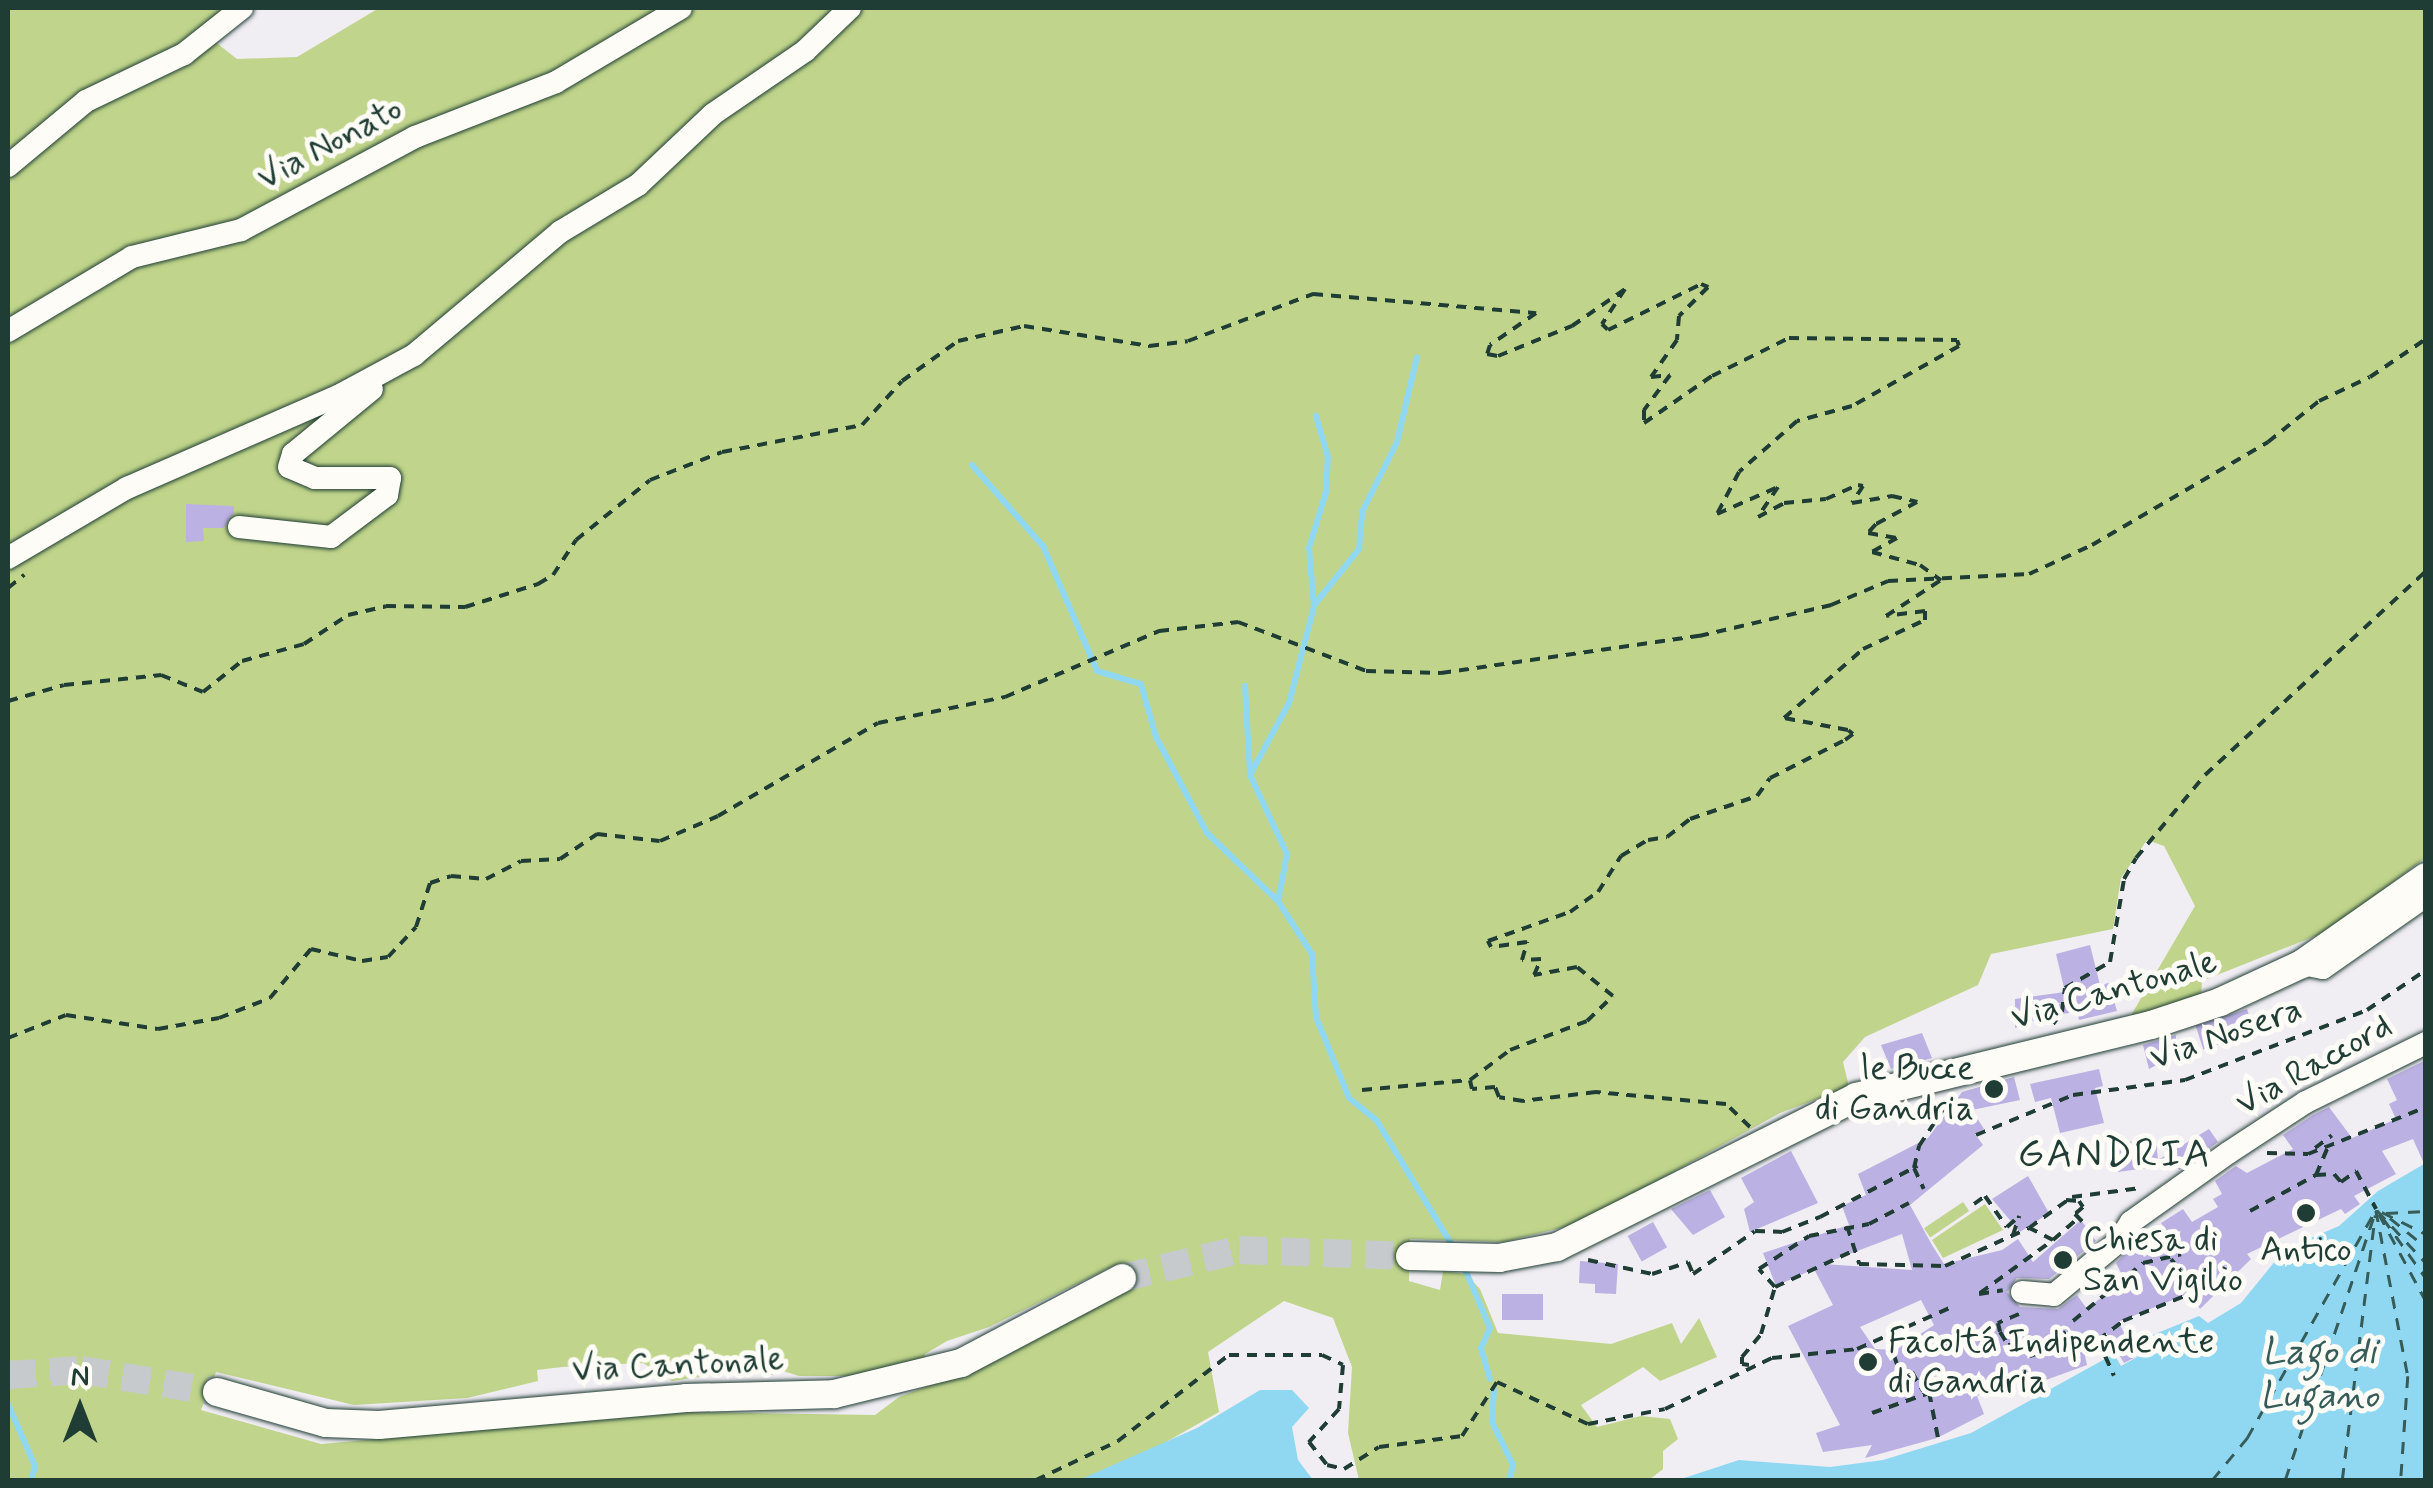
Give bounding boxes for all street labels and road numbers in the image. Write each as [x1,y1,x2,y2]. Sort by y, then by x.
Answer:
street label: Via Nonato [251,89,409,199]
street label: Via Cantonale [2006,940,2222,1040]
street label: Via Nosera [2143,988,2309,1080]
street label: Via Raccord [2230,1006,2398,1124]
street label: Via Cantonale [571,1338,785,1392]

